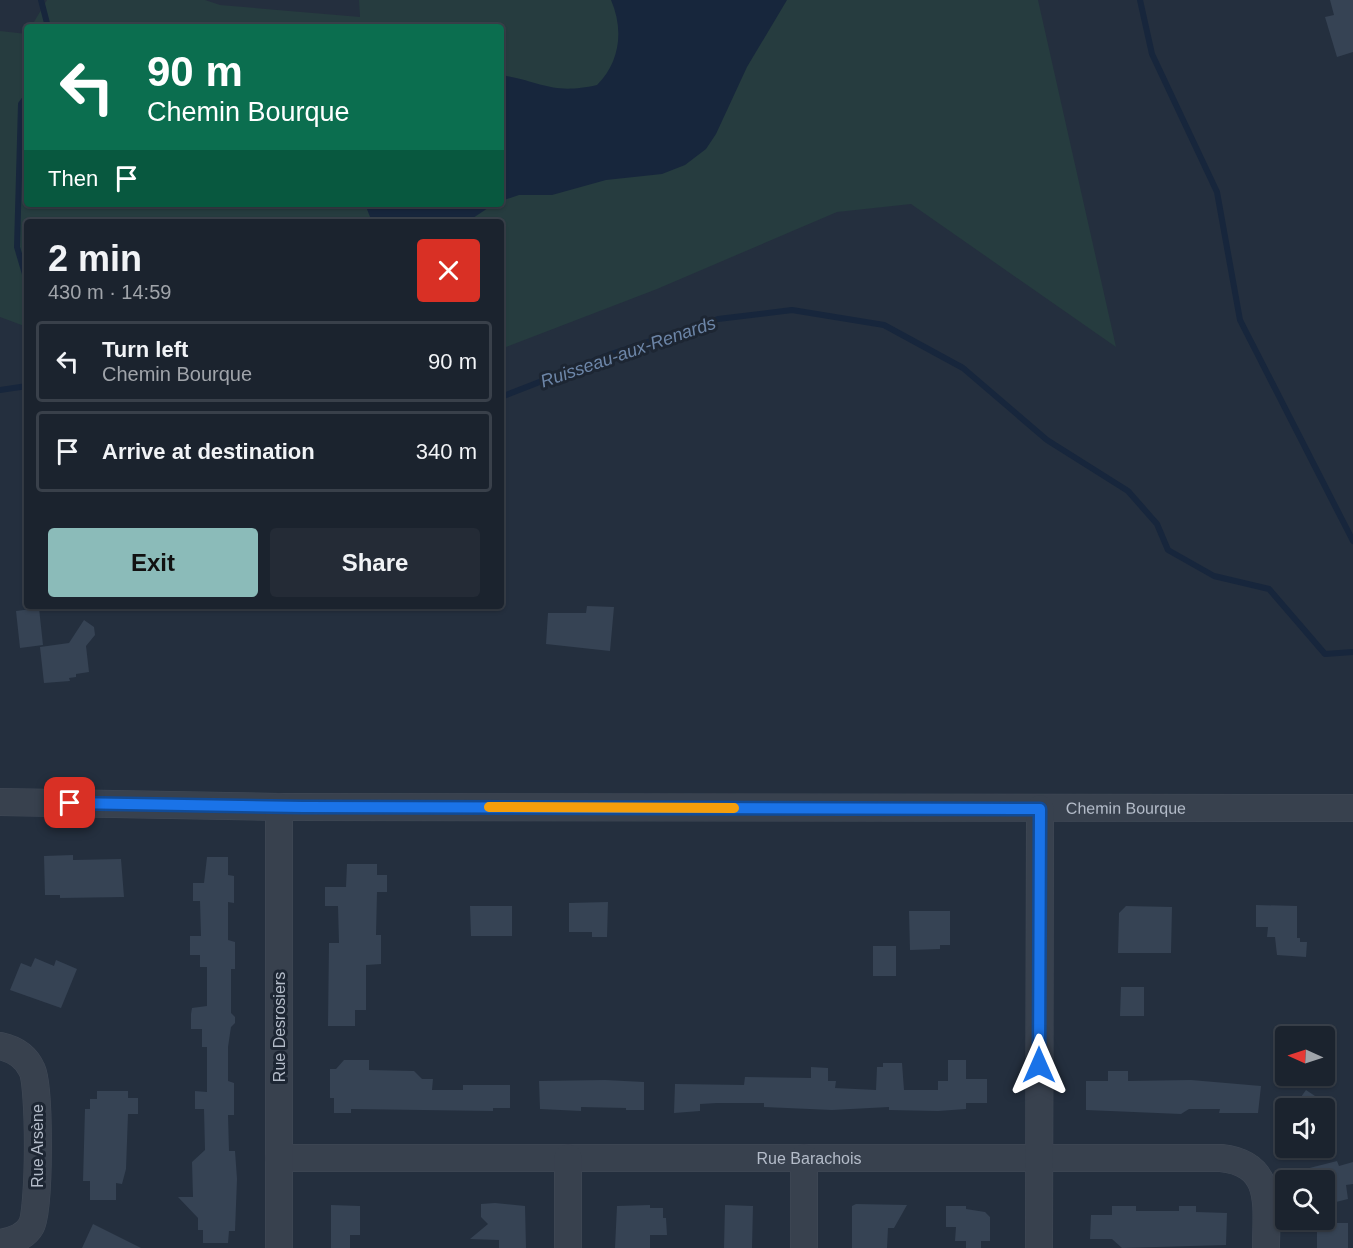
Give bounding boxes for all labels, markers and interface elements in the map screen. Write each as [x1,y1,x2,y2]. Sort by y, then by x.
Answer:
icon: left [48,48,126,126]
text: 90 m [147,48,243,95]
text: Chemin Bourque [147,97,350,127]
icon: arrive [110,162,143,195]
text: Then [48,166,98,191]
text: 2 min [48,238,142,279]
button: close [417,239,480,302]
text: 430 m · 14:59 [48,281,171,303]
water label: Ruisseau-aux-Renards [538,313,718,391]
text: Turn left [102,337,188,362]
icon: left [51,345,84,378]
text: 90 m [428,349,477,374]
text: Chemin Bourque [102,363,252,385]
icon: arrive [51,435,84,468]
text: Arrive at destination [102,439,315,464]
text: 340 m [416,439,477,464]
button: Exit [48,528,258,597]
button: Share [270,528,480,597]
pin [44,777,95,828]
icon: arrive [53,786,86,819]
street label: Chemin Bourque [1066,800,1186,817]
street label: Rue Desrosiers [271,972,288,1082]
north arrow [1275,1026,1335,1086]
map controls [1275,1026,1335,1230]
position arrow [1007,1033,1071,1097]
button: sound [1275,1098,1335,1158]
street label: Rue Arsène [29,1104,46,1188]
street label: Rue Barachois [756,1150,862,1167]
button: search [1275,1170,1335,1230]

